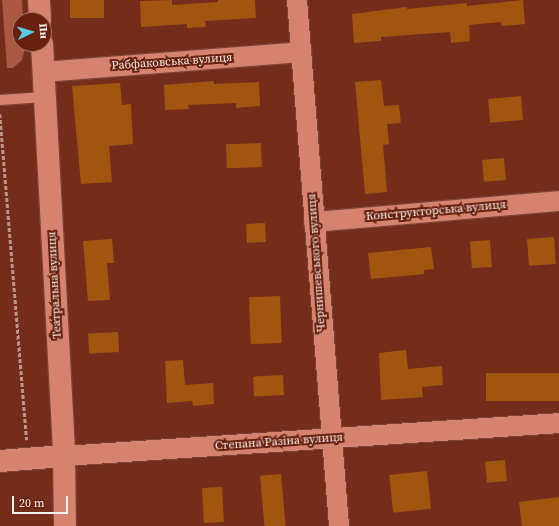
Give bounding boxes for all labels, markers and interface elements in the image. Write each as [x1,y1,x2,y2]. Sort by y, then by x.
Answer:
north arrow [12,12,52,52]
text: Пн [35,23,52,39]
street label: Рабфаковська вулиця [111,51,233,73]
street label: Чернишевського вулиця [305,193,329,333]
street label: Конструкторська вулиця [365,198,507,224]
street label: Театральна вулиця [45,231,65,339]
street label: Степана Разіна вулиця [215,430,343,454]
scale bar [14,488,70,514]
text: 20 m [19,495,45,511]

